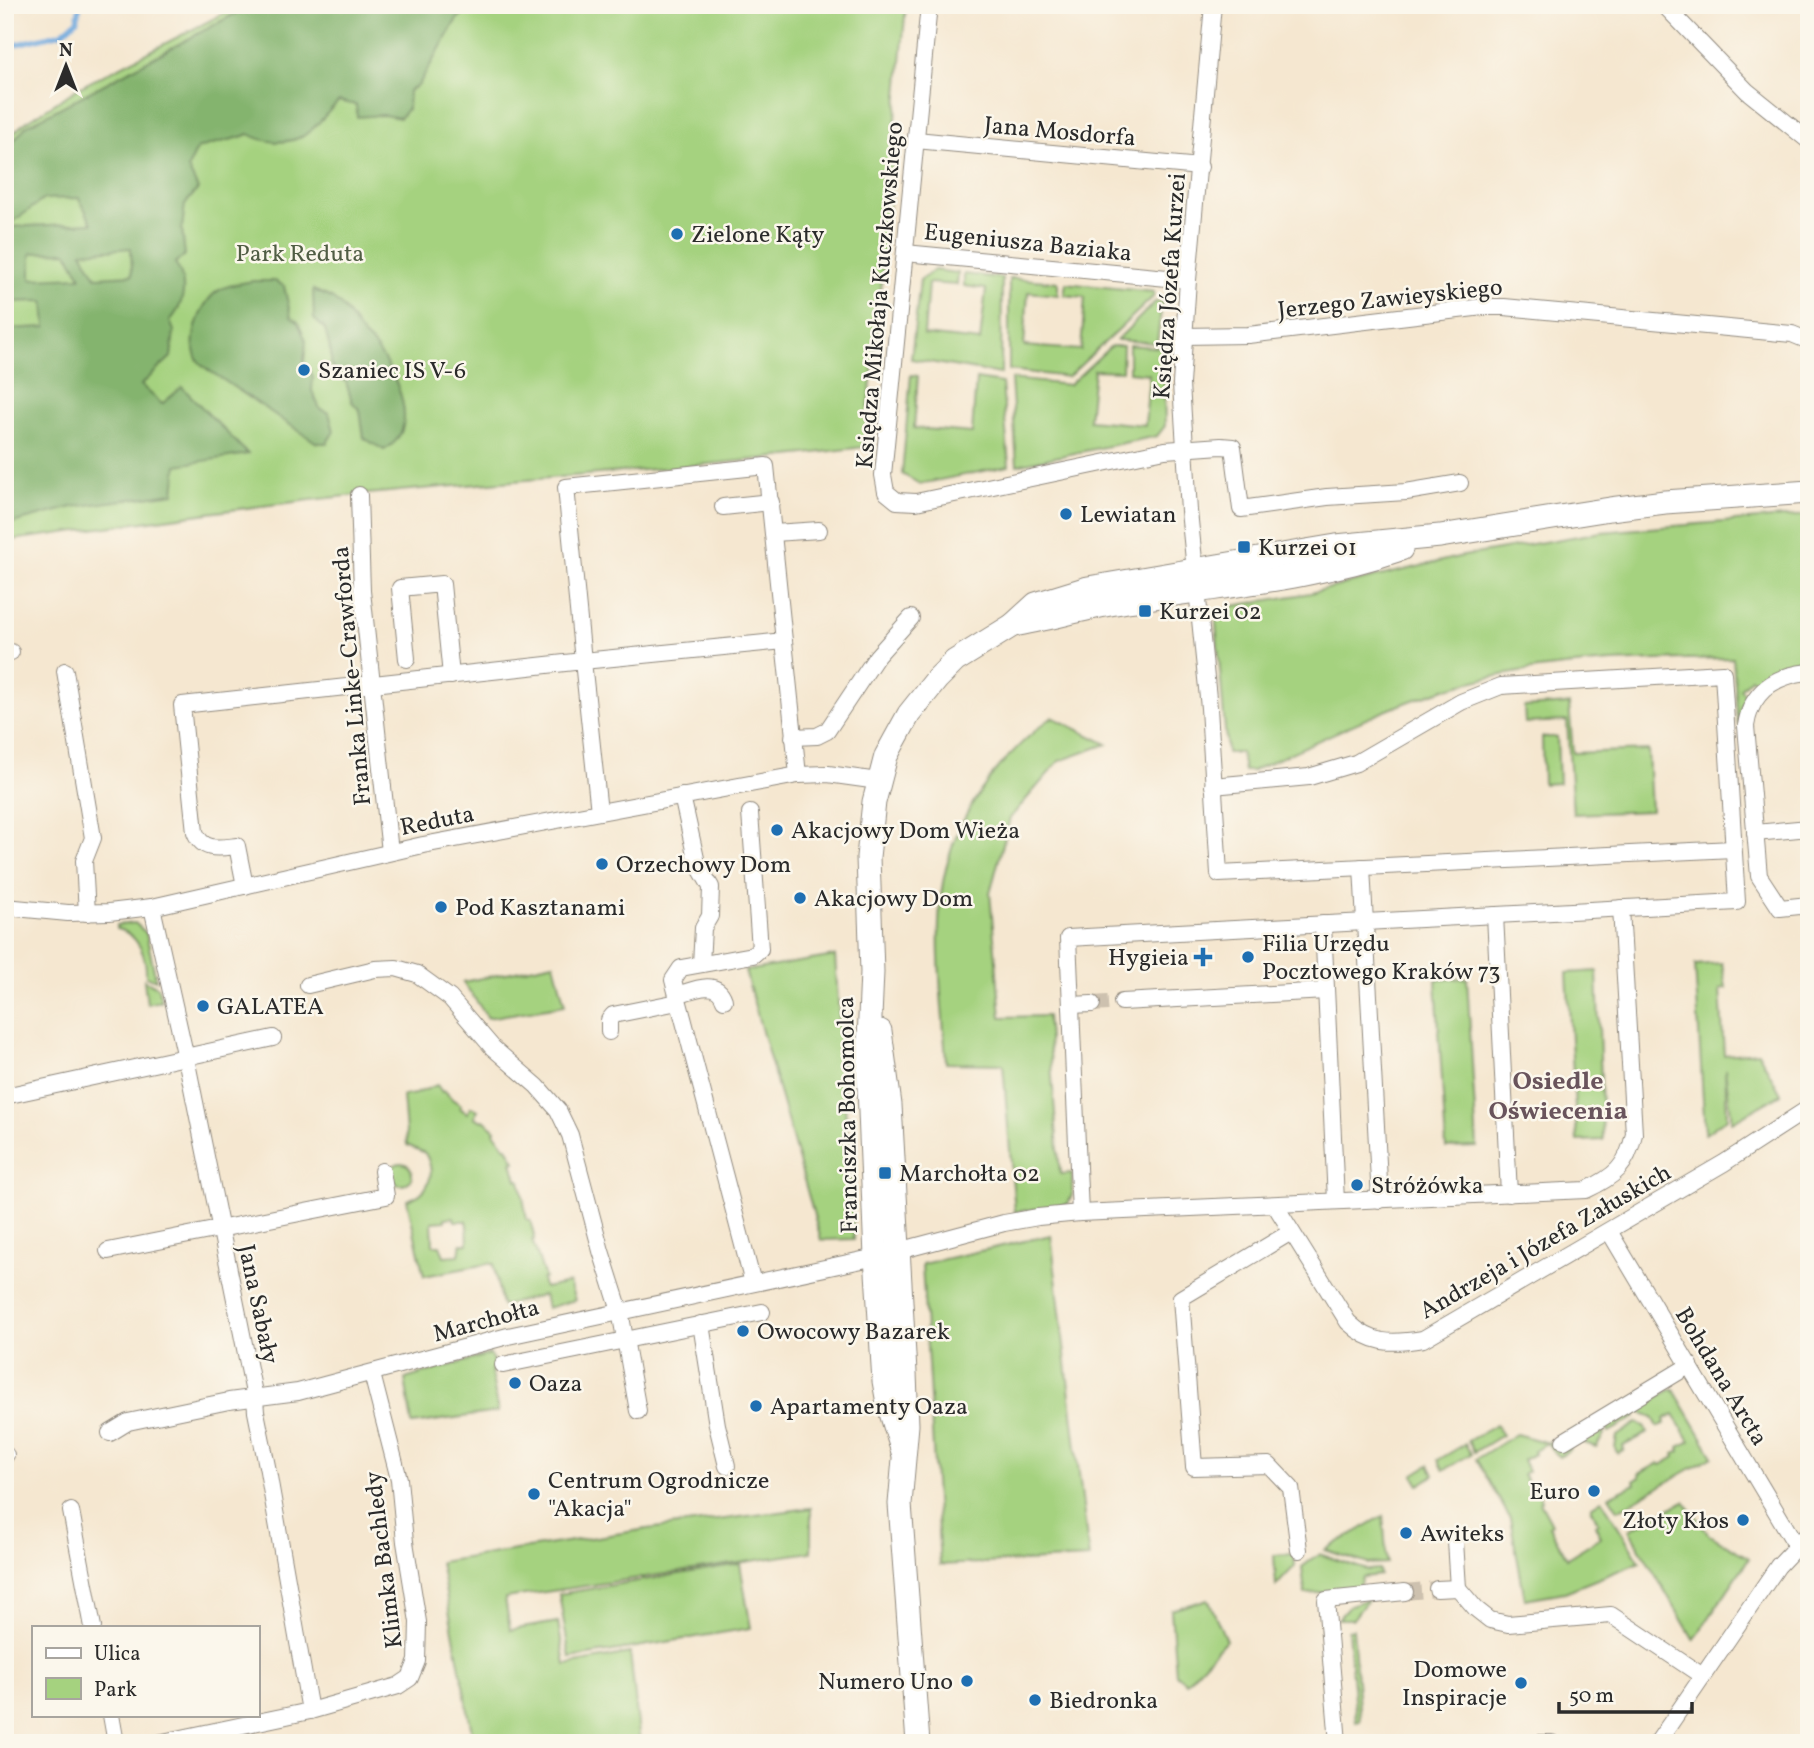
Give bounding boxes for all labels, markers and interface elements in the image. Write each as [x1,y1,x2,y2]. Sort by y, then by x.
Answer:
north arrow [32,32,102,102]
text: N [59,38,73,64]
street label: Jana Mosdorfa [982,109,1137,157]
street label: Księdza Mikołaja Kuczkowskiego [849,120,913,470]
street label: Księdza Józefa Kurzei [1146,172,1196,401]
street label: Eugeniusza Baziaka [922,216,1133,272]
place label: Zielone Kąty [691,219,824,253]
marker: Zielone Kąty [669,226,685,242]
park label: Park Reduta [236,238,364,272]
street label: Jerzego Zawieyskiego [1276,271,1504,329]
place label: Szaniec IS V-6 [318,355,466,389]
marker: Szaniec IS V-6 [296,362,312,378]
place label: Lewiatan [1080,499,1177,533]
marker: Lewiatan [1058,506,1074,522]
place label: Kurzei 01 [1258,532,1357,566]
marker: Kurzei 01 [1236,539,1252,555]
street label: Franka Linke-Crawforda [325,545,381,807]
place label: Kurzei 02 [1159,596,1262,630]
marker: Kurzei 02 [1137,603,1153,619]
street label: Reduta [397,798,477,846]
place label: Akacjowy Dom Wieża [791,815,1020,849]
marker: Akacjowy Dom Wieża [769,822,785,838]
place label: Orzechowy Dom [616,849,791,883]
marker: Orzechowy Dom [594,856,610,872]
place label: Akacjowy Dom [814,883,973,917]
marker: Akacjowy Dom [792,890,808,906]
place label: Pod Kasztanami [455,892,625,926]
marker: Pod Kasztanami [433,899,449,915]
place label: Filia Urzędu Pocztowego Kraków 73 [1262,928,1501,990]
place label: Hygieia [1108,942,1189,976]
marker: Hygieia [1195,949,1211,965]
marker: Filia Urzędu Pocztowego Kraków 73 [1240,949,1256,965]
place label: GALATEA [217,991,324,1025]
street label: Franciszka Bohomolca [830,996,868,1234]
marker: GALATEA [195,998,211,1014]
district label: Osiedle Oświecenia [1488,1064,1628,1130]
street label: Andrzeja i Józefa Załuskich [1414,1157,1678,1329]
place label: Marchołta 02 [899,1158,1040,1192]
marker: Marchołta 02 [877,1165,893,1181]
place label: Stróżówka [1371,1170,1484,1204]
marker: Stróżówka [1349,1177,1365,1193]
street label: Jana Sabały [228,1242,286,1367]
street label: Marchołta [430,1291,544,1352]
street label: Bohdana Arcta [1665,1301,1775,1453]
place label: Owocowy Bazarek [757,1316,950,1350]
marker: Owocowy Bazarek [735,1323,751,1339]
place label: Oaza [529,1368,582,1402]
marker: Oaza [507,1375,523,1391]
place label: Apartamenty Oaza [770,1391,968,1425]
marker: Apartamenty Oaza [748,1398,764,1414]
place label: Centrum Ogrodnicze "Akacja" [548,1465,769,1527]
street label: Klimka Bachledy [357,1469,413,1650]
place label: Euro [1529,1476,1580,1510]
marker: Euro [1586,1483,1602,1499]
marker: Centrum Ogrodnicze "Akacja" [526,1486,542,1502]
place label: Złoty Kłos [1622,1505,1729,1539]
marker: Złoty Kłos [1735,1512,1751,1528]
place label: Awiteks [1420,1518,1504,1552]
marker: Awiteks [1398,1525,1414,1541]
legend [32,1626,259,1716]
text: Ulica [94,1640,141,1669]
place label: Domowe Inspiracje [1402,1654,1507,1716]
place label: Numero Uno [818,1666,953,1700]
scale bar [1559,1671,1692,1715]
marker: Numero Uno [959,1673,975,1689]
marker: Domowe Inspiracje [1513,1675,1529,1691]
text: Park [94,1676,137,1705]
text: 50 m [1569,1682,1614,1711]
place label: Biedronka [1049,1685,1158,1719]
marker: Biedronka [1027,1692,1043,1708]

